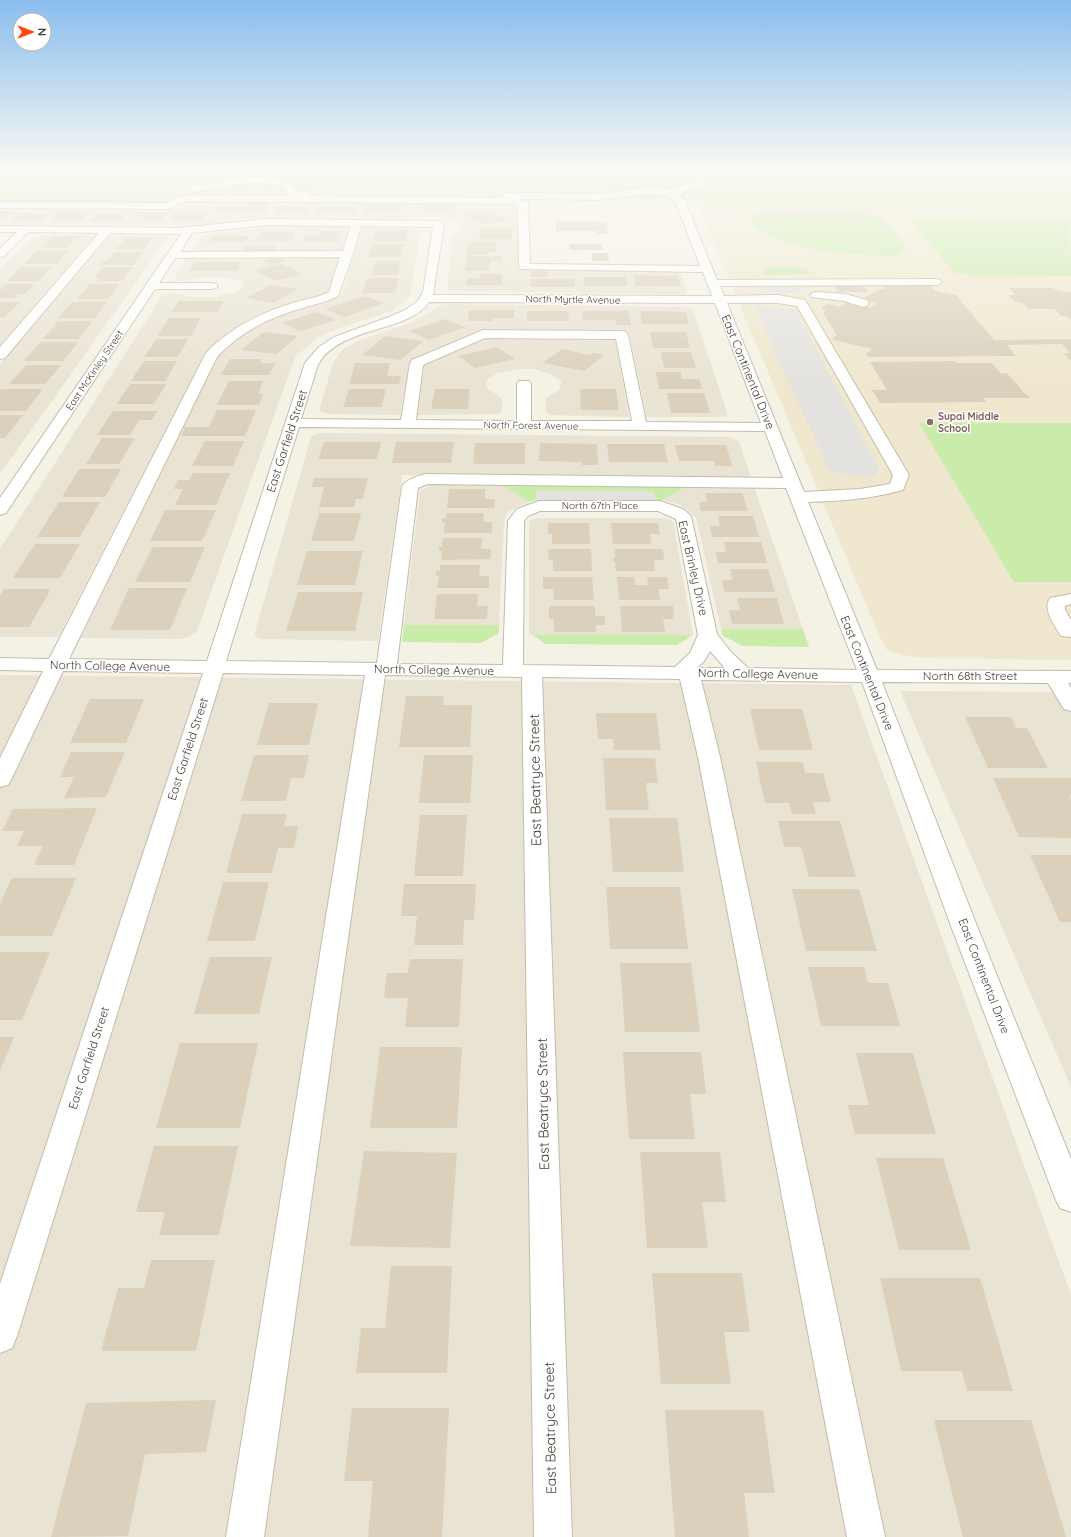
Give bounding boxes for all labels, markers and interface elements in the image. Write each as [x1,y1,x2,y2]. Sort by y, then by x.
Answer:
north arrow [12,12,52,52]
text: N [35,28,49,36]
street label: North Myrtle Avenue [525,292,621,307]
street label: East Continental Drive [719,312,778,432]
street label: East McKinley Street [63,327,126,413]
street label: East Garfield Street [263,388,310,494]
place label: Supai Middle School [938,410,999,435]
marker: Supai Middle School [925,417,935,427]
street label: North Forest Avenue [483,418,579,433]
street label: North 67th Place [562,499,639,512]
street label: East Brinley Drive [675,519,712,617]
street label: East Continental Drive [838,613,897,733]
street label: North College Avenue [50,657,170,674]
street label: North College Avenue [374,661,494,678]
street label: North College Avenue [698,665,818,682]
street label: North 68th Street [923,668,1017,683]
street label: East Garfield Street [164,696,211,802]
street label: East Beatryce Street [525,713,545,846]
street label: East Continental Drive [955,916,1014,1036]
street label: East Garfield Street [65,1005,112,1111]
street label: East Beatryce Street [533,1037,553,1170]
street label: East Beatryce Street [540,1361,560,1494]

